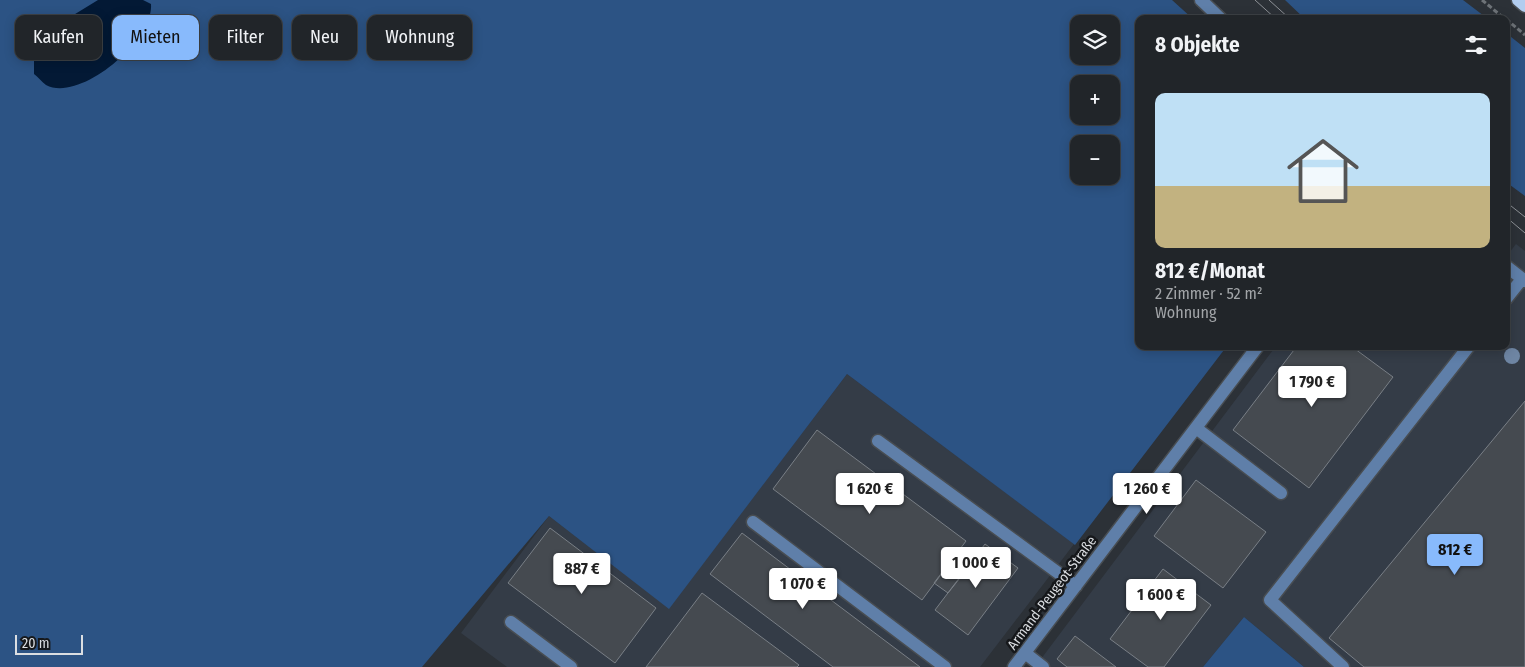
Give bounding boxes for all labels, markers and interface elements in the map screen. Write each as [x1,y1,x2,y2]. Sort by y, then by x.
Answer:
chip: Kaufen [15,15,102,60]
chip: Mieten [112,15,199,60]
chip: Filter [209,15,282,60]
chip: Neu [292,15,357,60]
chip: Wohnung [367,15,472,60]
map controls [1070,15,1120,185]
button: layers [1070,15,1120,65]
icon: filters [1462,31,1490,59]
text: 8 Objekte [1155,32,1240,58]
button: + [1070,75,1120,125]
icon: home [1278,126,1368,216]
button: − [1070,135,1120,185]
text: 812 €/Monat [1155,258,1265,284]
text: 2 Zimmer · 52 m² [1155,284,1262,303]
text: Wohnung [1155,303,1216,322]
pin: 1 790 € [1266,366,1358,408]
text: 1 790 € [1289,372,1335,391]
pin: 1 620 € [824,472,916,515]
pin: 1 260 € [1101,472,1193,515]
text: 1 620 € [847,479,893,498]
text: 1 260 € [1124,479,1170,498]
street label: Armand-Peugeot-Straße [1004,533,1100,653]
pin: 812 € [1420,534,1490,576]
text: 812 € [1438,540,1472,559]
pin: 1 000 € [930,546,1022,589]
pin: 887 € [547,552,617,595]
text: 1 000 € [952,553,1000,572]
text: 887 € [564,559,600,578]
pin: 1 070 € [757,568,849,610]
text: 1 070 € [780,574,826,593]
pin: 1 600 € [1115,578,1207,621]
text: 1 600 € [1137,585,1185,604]
scale bar [15,632,82,655]
text: 20 m [22,635,50,652]

